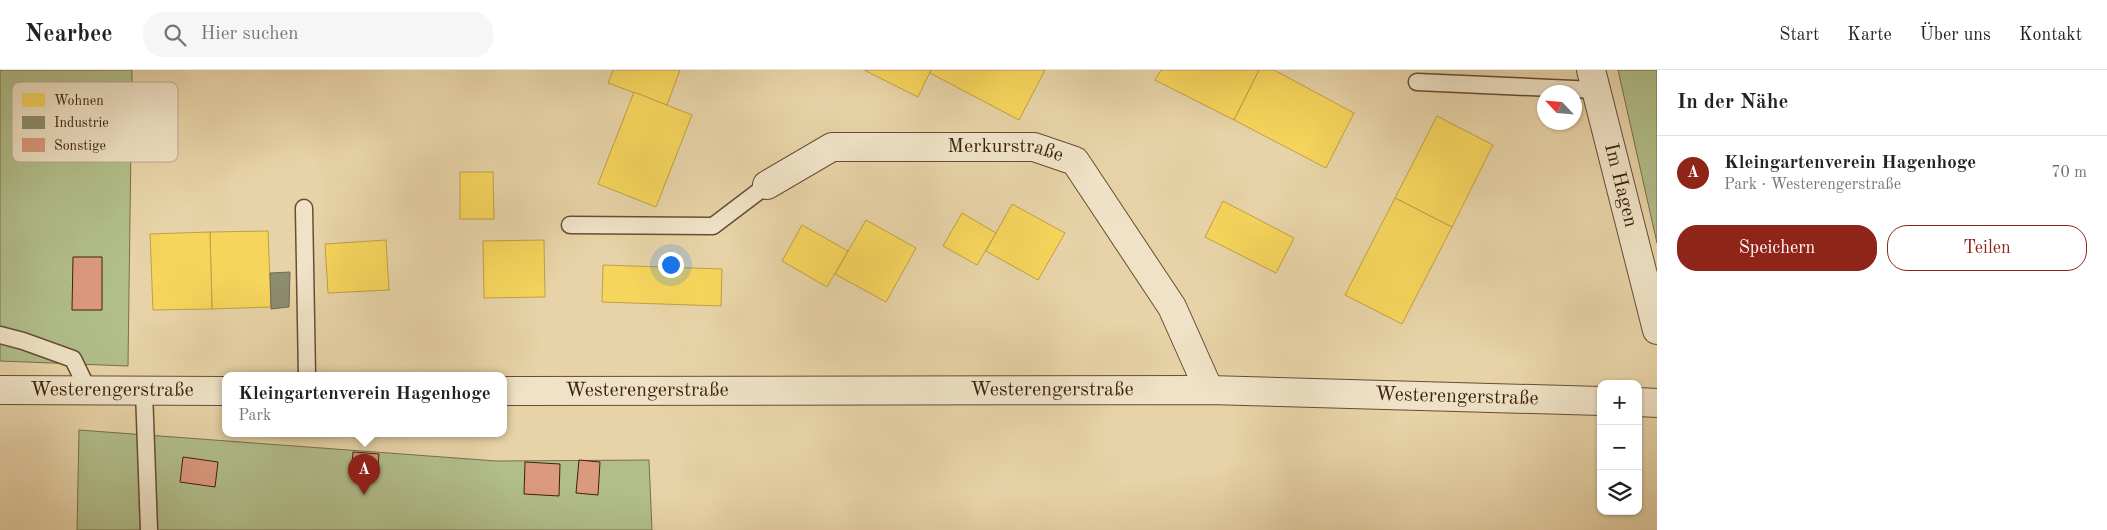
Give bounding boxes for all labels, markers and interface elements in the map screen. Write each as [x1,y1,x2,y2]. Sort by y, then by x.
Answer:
search box [143,12,493,57]
icon: search [161,21,189,49]
text: Nearbee [25,23,113,47]
text: Hier suchen [201,25,299,44]
text: Start [1779,26,1819,44]
text: Karte [1847,26,1892,44]
text: Über uns [1920,26,1991,44]
text: Kontakt [2019,26,2082,44]
legend [12,82,178,162]
north arrow [1537,85,1582,130]
text: In der Nähe [1677,92,1788,113]
text: Wohnen [54,94,104,108]
text: Industrie [54,116,109,130]
street label: Merkurstraße [947,137,1066,166]
text: Sonstige [54,139,106,153]
street label: Im Hagen [1600,141,1641,230]
text: Kleingartenverein Hagenhoge [1724,154,1976,173]
text: A [1687,165,1699,181]
text: 70 m [2051,165,2087,181]
text: Park · Westerengerstraße [1724,177,1901,193]
button: Speichern [1677,225,1877,271]
button: Teilen [1887,225,2087,271]
your location [658,252,684,278]
popup [222,372,507,437]
street label: Westerengerstraße [30,380,194,401]
street label: Westerengerstraße [970,380,1134,400]
map controls [1597,380,1642,515]
button: + [1597,380,1642,425]
street label: Westerengerstraße [565,381,729,401]
text: Kleingartenverein Hagenhoge [238,385,491,404]
street label: Westerengerstraße [1375,385,1539,409]
text: Park [238,408,271,424]
button: − [1597,425,1642,470]
pin: A [348,454,380,495]
button: layers [1597,470,1642,515]

